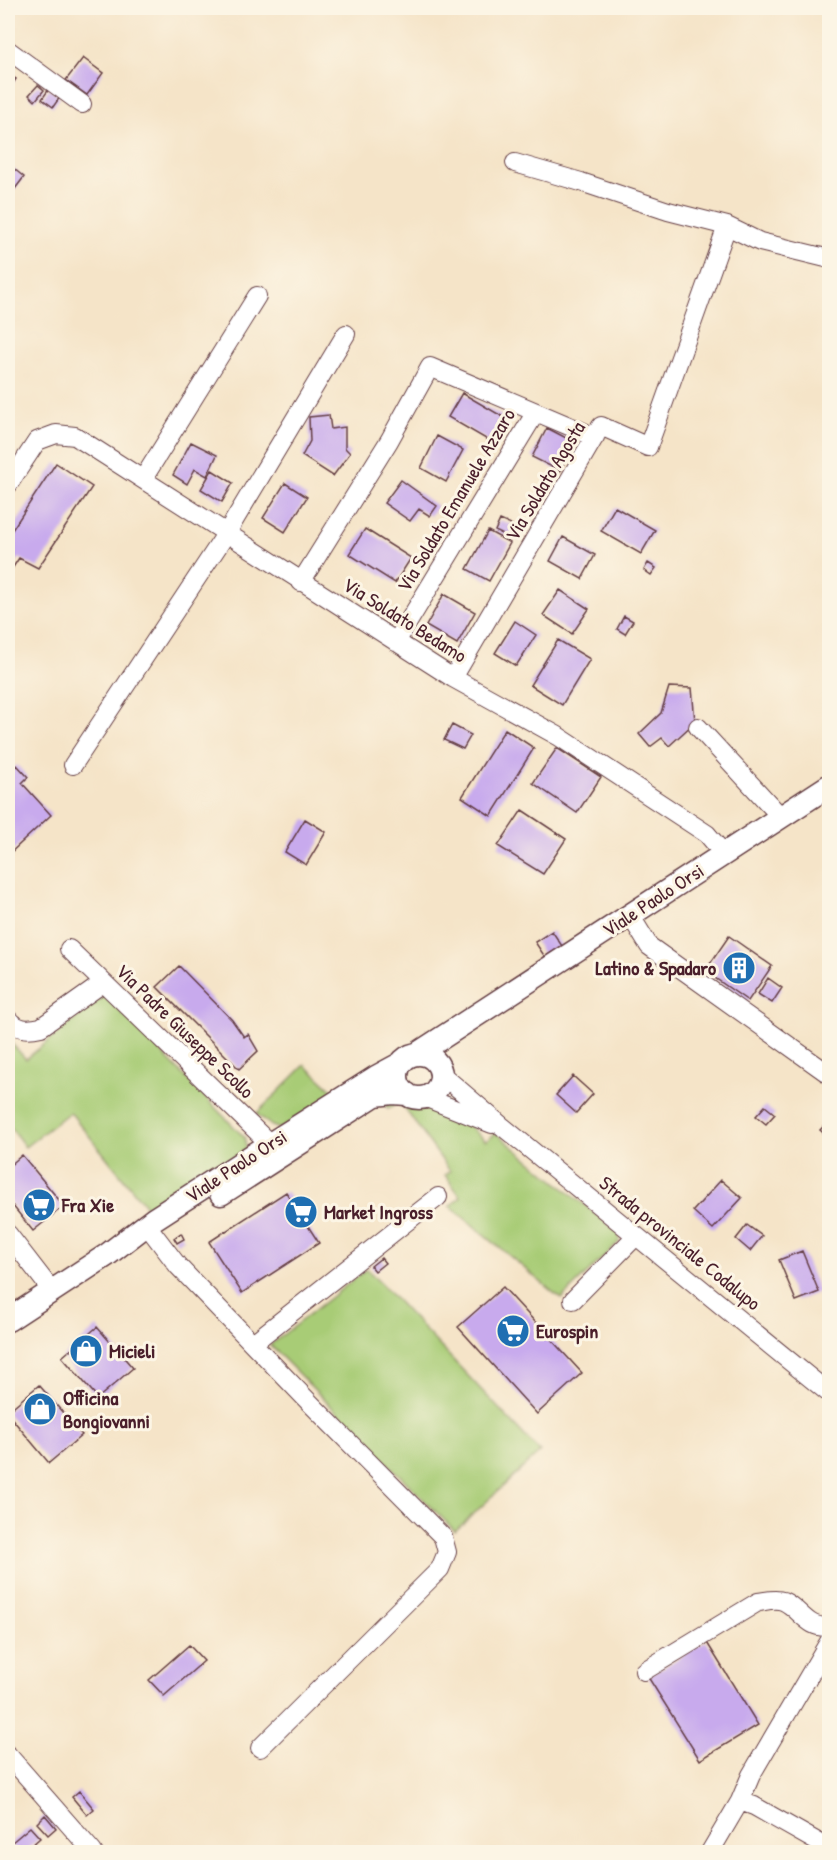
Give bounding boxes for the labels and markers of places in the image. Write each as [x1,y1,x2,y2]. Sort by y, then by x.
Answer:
building icon: Latino & Spadaro [721,950,757,986]
place label: Latino & Spadaro [595,954,716,982]
supermarket icon: Fra Xie [21,1187,57,1223]
place label: Fra Xie [61,1191,114,1218]
supermarket icon: Market Ingross [283,1194,319,1230]
place label: Market Ingross [324,1198,433,1226]
supermarket icon: Eurospin [495,1313,531,1349]
place label: Eurospin [536,1317,598,1345]
shop icon: Micieli [68,1333,104,1369]
place label: Micieli [109,1337,155,1364]
place label: Officina Bongiovanni [63,1384,150,1435]
shop icon: Officina Bongiovanni [22,1391,58,1427]

